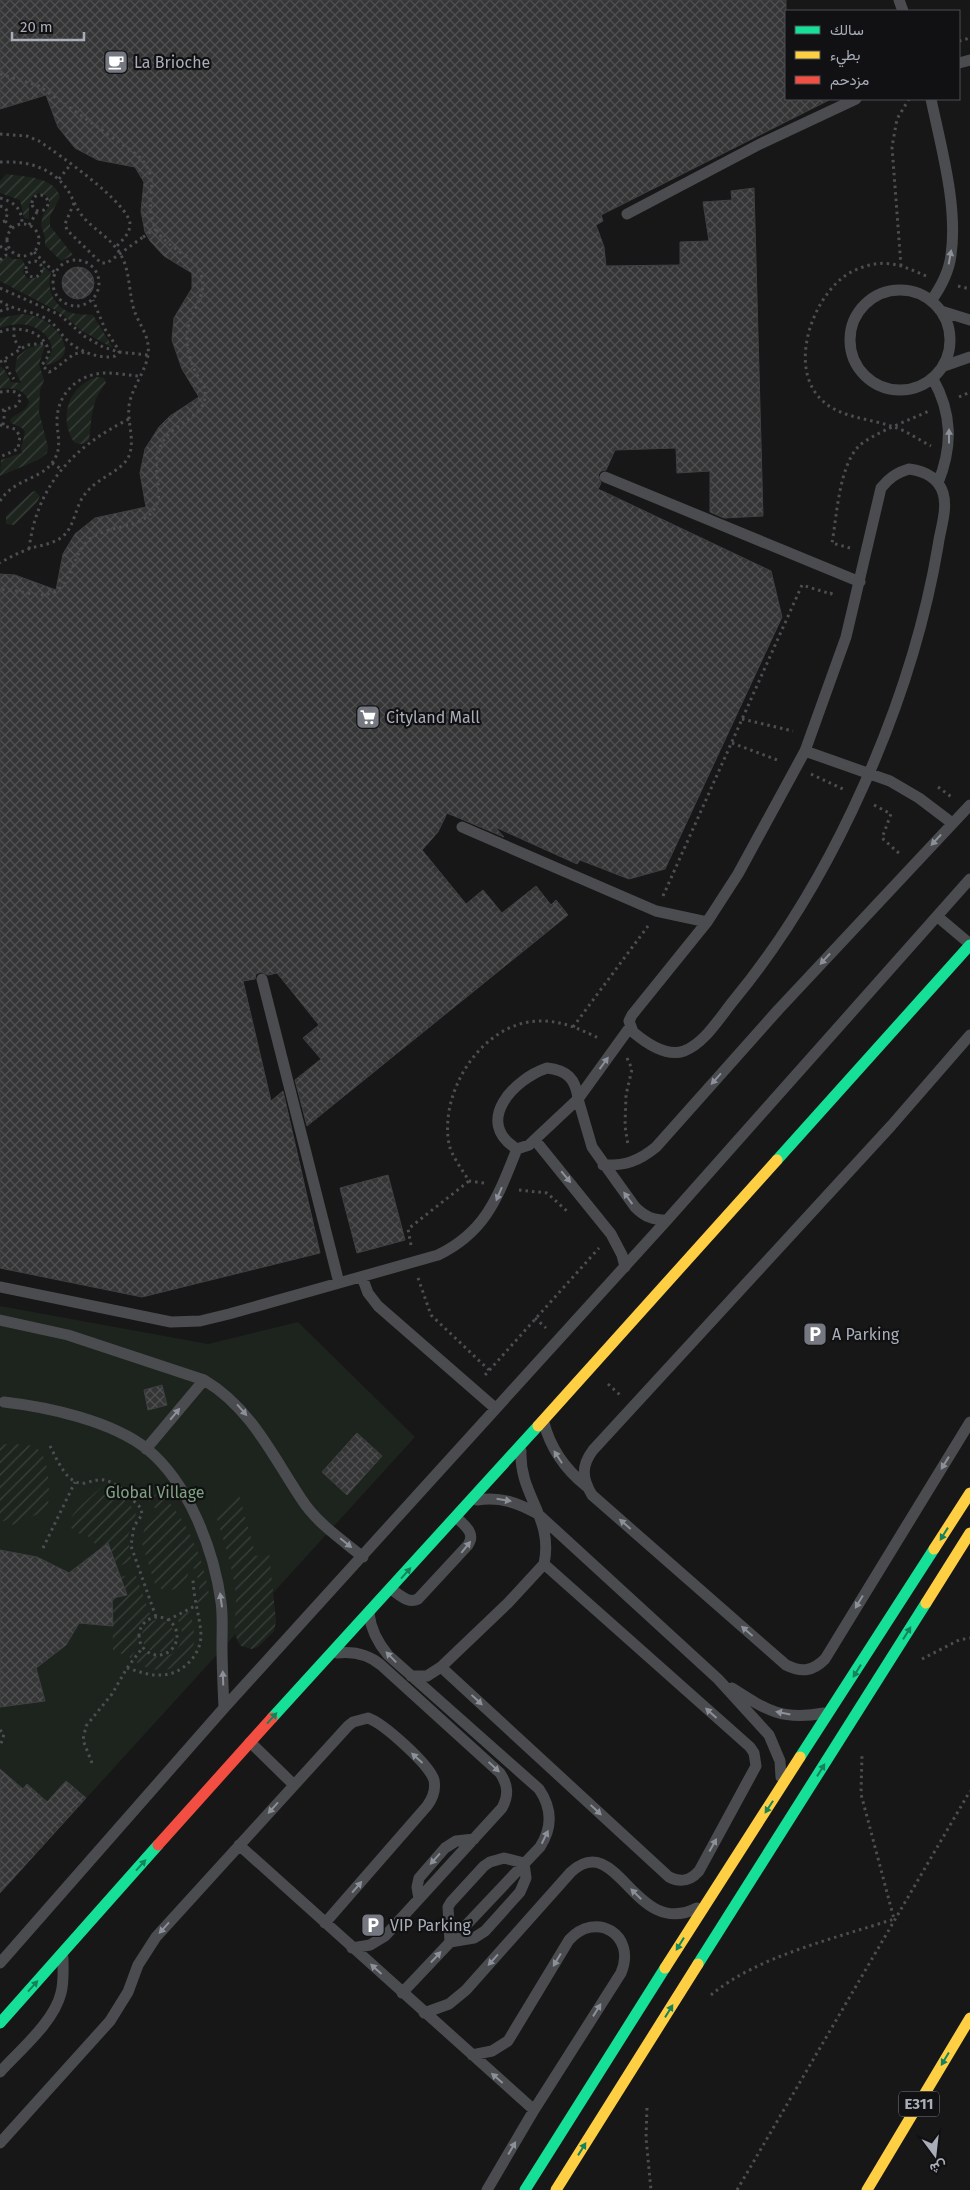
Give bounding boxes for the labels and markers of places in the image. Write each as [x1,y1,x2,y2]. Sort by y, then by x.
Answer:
cafe icon: La Brioche [103,49,129,75]
place label: La Brioche [134,53,210,72]
supermarket icon: Cityland Mall [355,704,381,730]
place label: Cityland Mall [386,708,480,727]
parking icon: A Parking [802,1321,828,1347]
place label: A Parking [832,1325,900,1344]
parking icon: VIP Parking [360,1912,386,1938]
place label: VIP Parking [390,1916,472,1935]

